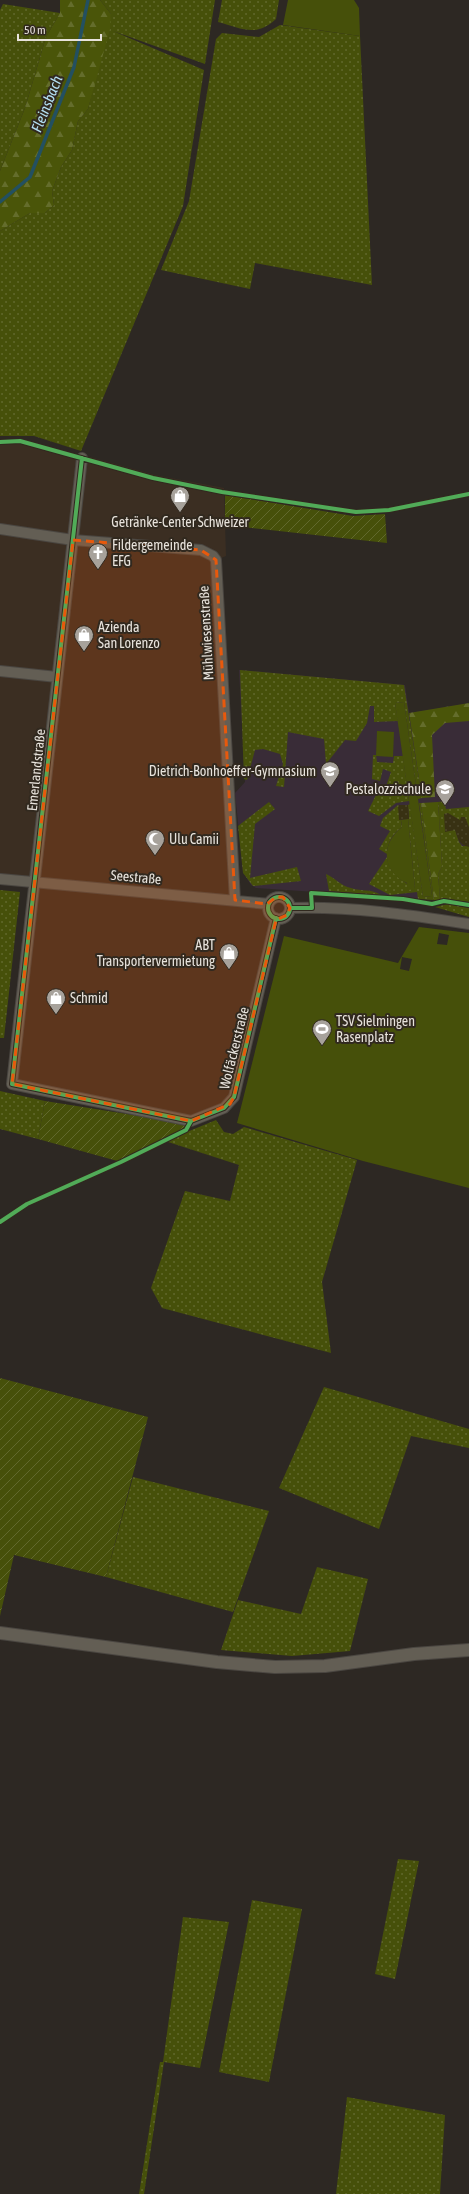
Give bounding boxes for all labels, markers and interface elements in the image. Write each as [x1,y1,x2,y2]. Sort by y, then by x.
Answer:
scale bar [18,16,101,42]
text: 50 m [24,23,46,37]
water label: Fleinsbach [28,73,66,135]
shop icon: Getränke-Center Schweizer [169,485,191,513]
place label: Getränke-Center Schweizer [111,514,250,530]
place label: Fildergemeinde EFG [112,537,193,569]
church icon: Fildergemeinde EFG [87,542,109,570]
street label: Mühlwiesenstraße [196,585,216,681]
place label: Azienda San Lorenzo [98,619,160,651]
shop icon: Azienda San Lorenzo [73,624,95,652]
street label: Emerlandstraße [24,728,48,812]
school or university icon: Dietrich-Bonhoeffer-Gymnasium [319,760,341,788]
place label: Dietrich-Bonhoeffer-Gymnasium [149,763,316,779]
school or university icon: Pestalozzischule [434,778,456,806]
place label: Pestalozzischule [346,781,431,797]
mosque icon: Ulu Camii [144,828,166,856]
place label: Ulu Camii [169,831,219,847]
street label: Seestraße [110,867,162,887]
place label: ABT Transportervermietung [97,937,215,969]
shop icon: ABT Transportervermietung [218,942,240,970]
shop icon: Schmid [45,987,67,1015]
place label: Schmid [70,990,108,1006]
street label: Wolfäckerstraße [216,1005,252,1091]
place label: TSV Sielmingen Rasenplatz [336,1013,415,1045]
sports icon: TSV Sielmingen Rasenplatz [311,1018,333,1046]

